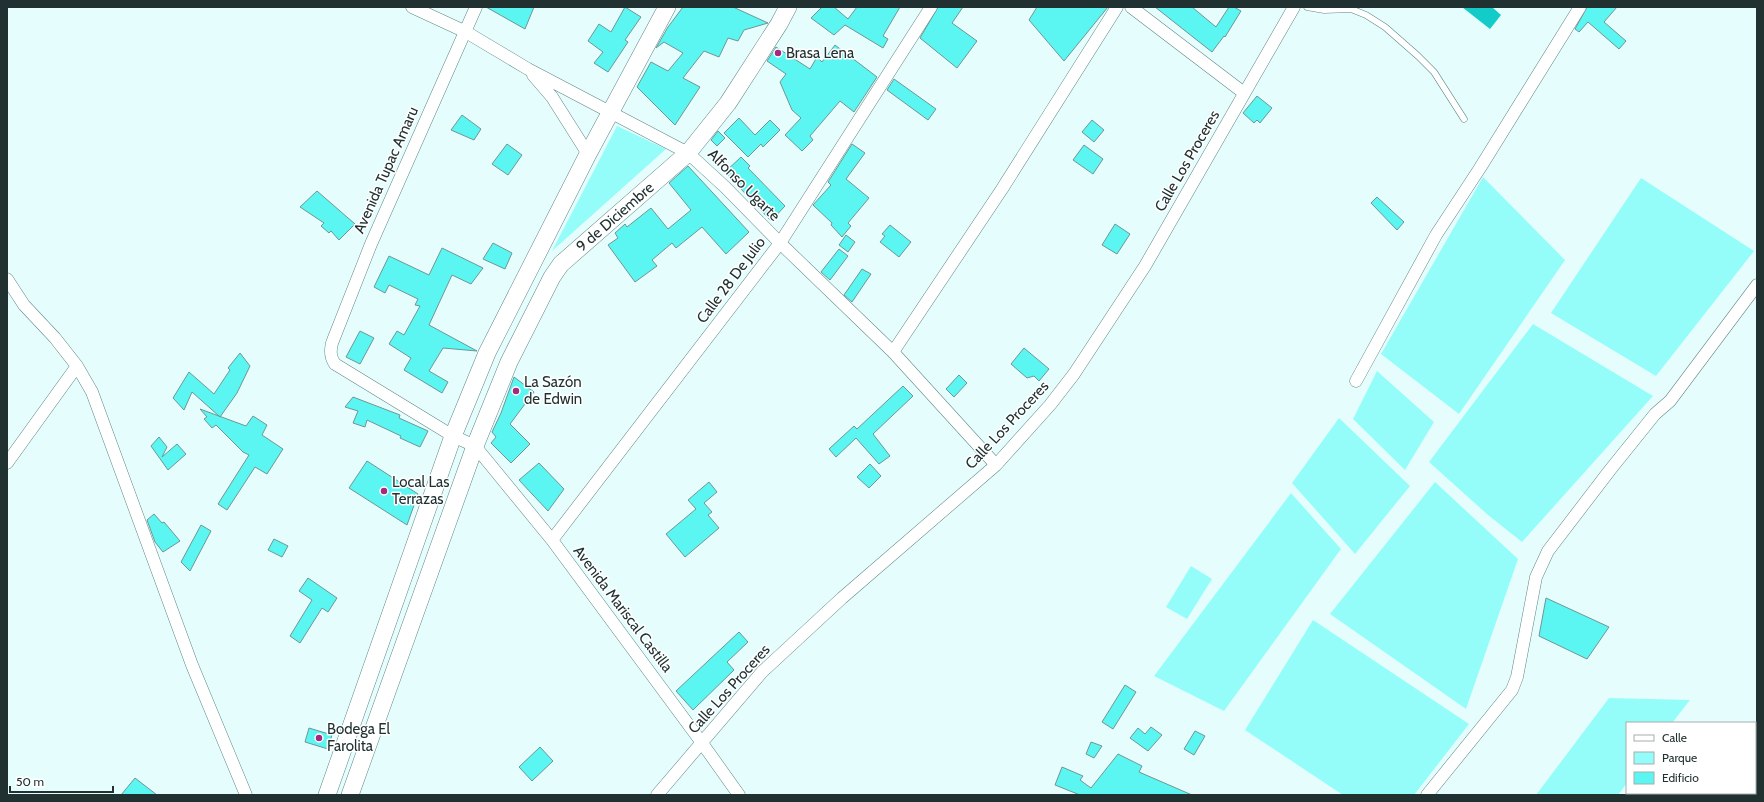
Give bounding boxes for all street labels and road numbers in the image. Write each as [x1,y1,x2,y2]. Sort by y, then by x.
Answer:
street label: Avenida Tupac Amaru [350,104,422,236]
street label: Calle Los Proceres [1151,107,1223,215]
street label: Alfonso Ugarte [704,145,784,225]
street label: 9 de Diciembre [573,178,658,255]
street label: Calle 28 De Julio [693,233,769,327]
street label: Calle Los Proceres [962,377,1052,473]
street label: Avenida Mariscal Castilla [570,542,677,676]
street label: Calle Los Proceres [684,641,774,737]

